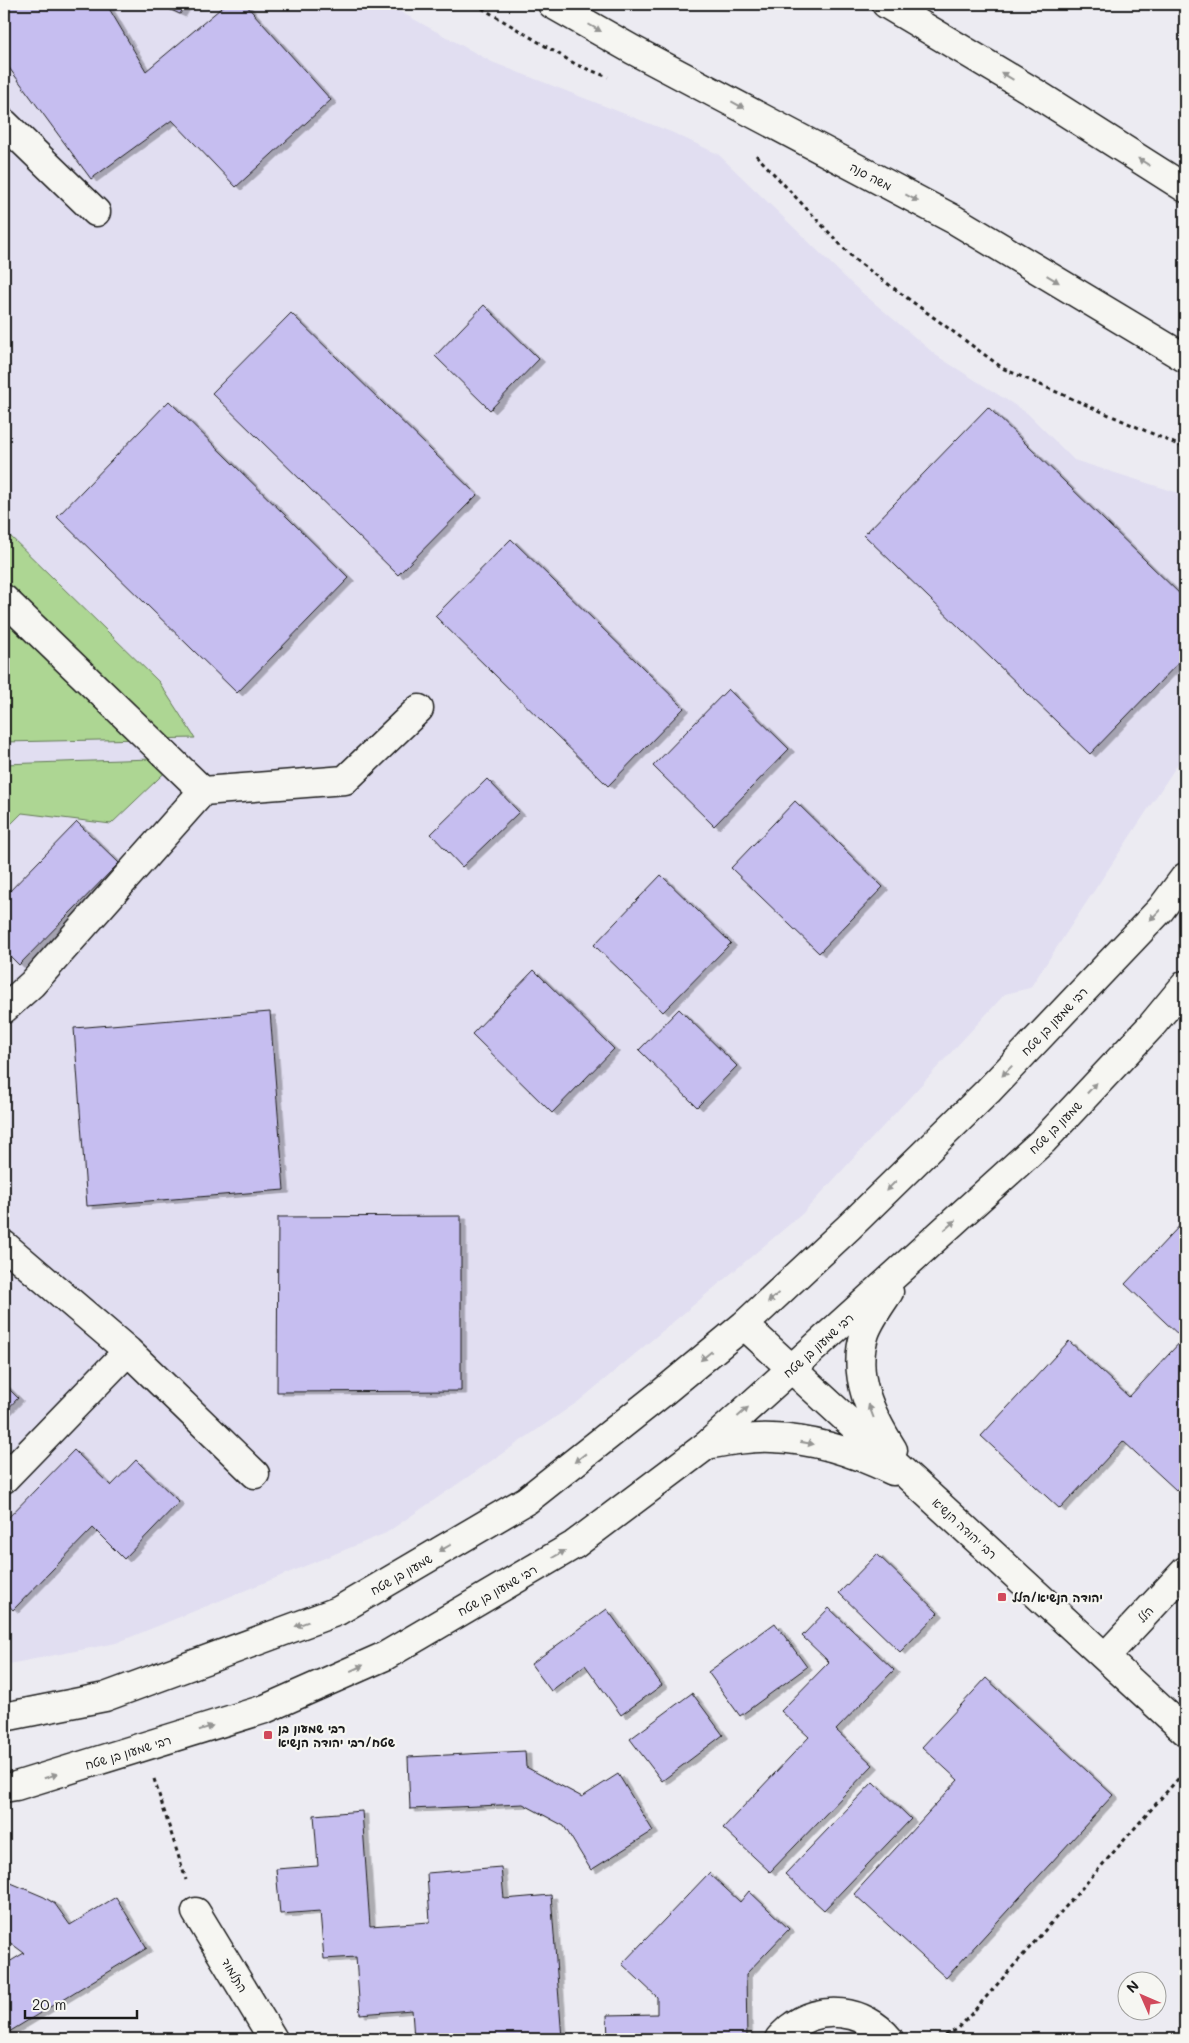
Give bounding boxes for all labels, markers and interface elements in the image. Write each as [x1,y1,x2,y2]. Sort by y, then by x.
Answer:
one-way arrow [587,24,602,32]
one-way arrow [1000,71,1013,80]
one-way arrow [730,101,745,109]
one-way arrow [1137,157,1151,167]
street label: משה סנה [847,158,895,194]
one-way arrow [905,194,919,202]
one-way arrow [1046,274,1060,283]
one-way arrow [1149,909,1161,921]
street label: רבי שמעון בן שטח [1017,983,1091,1059]
one-way arrow [1001,1065,1013,1077]
one-way arrow [1086,1083,1098,1095]
street label: שמעון בן שטח [1025,1097,1085,1157]
one-way arrow [886,1179,898,1191]
one-way arrow [943,1219,955,1231]
one-way arrow [767,1292,780,1303]
street label: רבי שמעון בן שטח [780,1309,856,1381]
one-way arrow [700,1351,713,1362]
one-way arrow [867,1403,875,1418]
one-way arrow [737,1407,750,1418]
one-way arrow [800,1439,816,1447]
one-way arrow [574,1453,587,1464]
street label: רבי יהודה הנשיא [929,1494,1001,1562]
one-way arrow [438,1544,451,1553]
one-way arrow [553,1549,566,1558]
street label: שמעון בן שטח [367,1550,435,1598]
street label: רבי שמעון בן שטח [454,1561,540,1619]
place label: יהודה הנשיא/הלל [1012,1589,1103,1605]
marker: יהודה הנשיא/הלל [996,1591,1008,1603]
street label: הלל [1133,1602,1157,1626]
one-way arrow [294,1620,309,1628]
one-way arrow [350,1664,364,1672]
place label: רבי שמעון בן שטח/רבי יהודה הנשיא [278,1720,396,1750]
one-way arrow [199,1723,214,1731]
marker: רבי שמעון בן שטח/רבי יהודה הנשיא [262,1729,274,1741]
street label: רבי שמעון בן שטח [83,1731,173,1773]
one-way arrow [43,1771,58,1779]
street label: התלמוד [219,1955,251,1995]
north arrow [1116,1970,1166,2020]
text: N [1122,1976,1143,1997]
scale bar [25,1988,138,2020]
text: 20 m [32,1994,66,2014]

